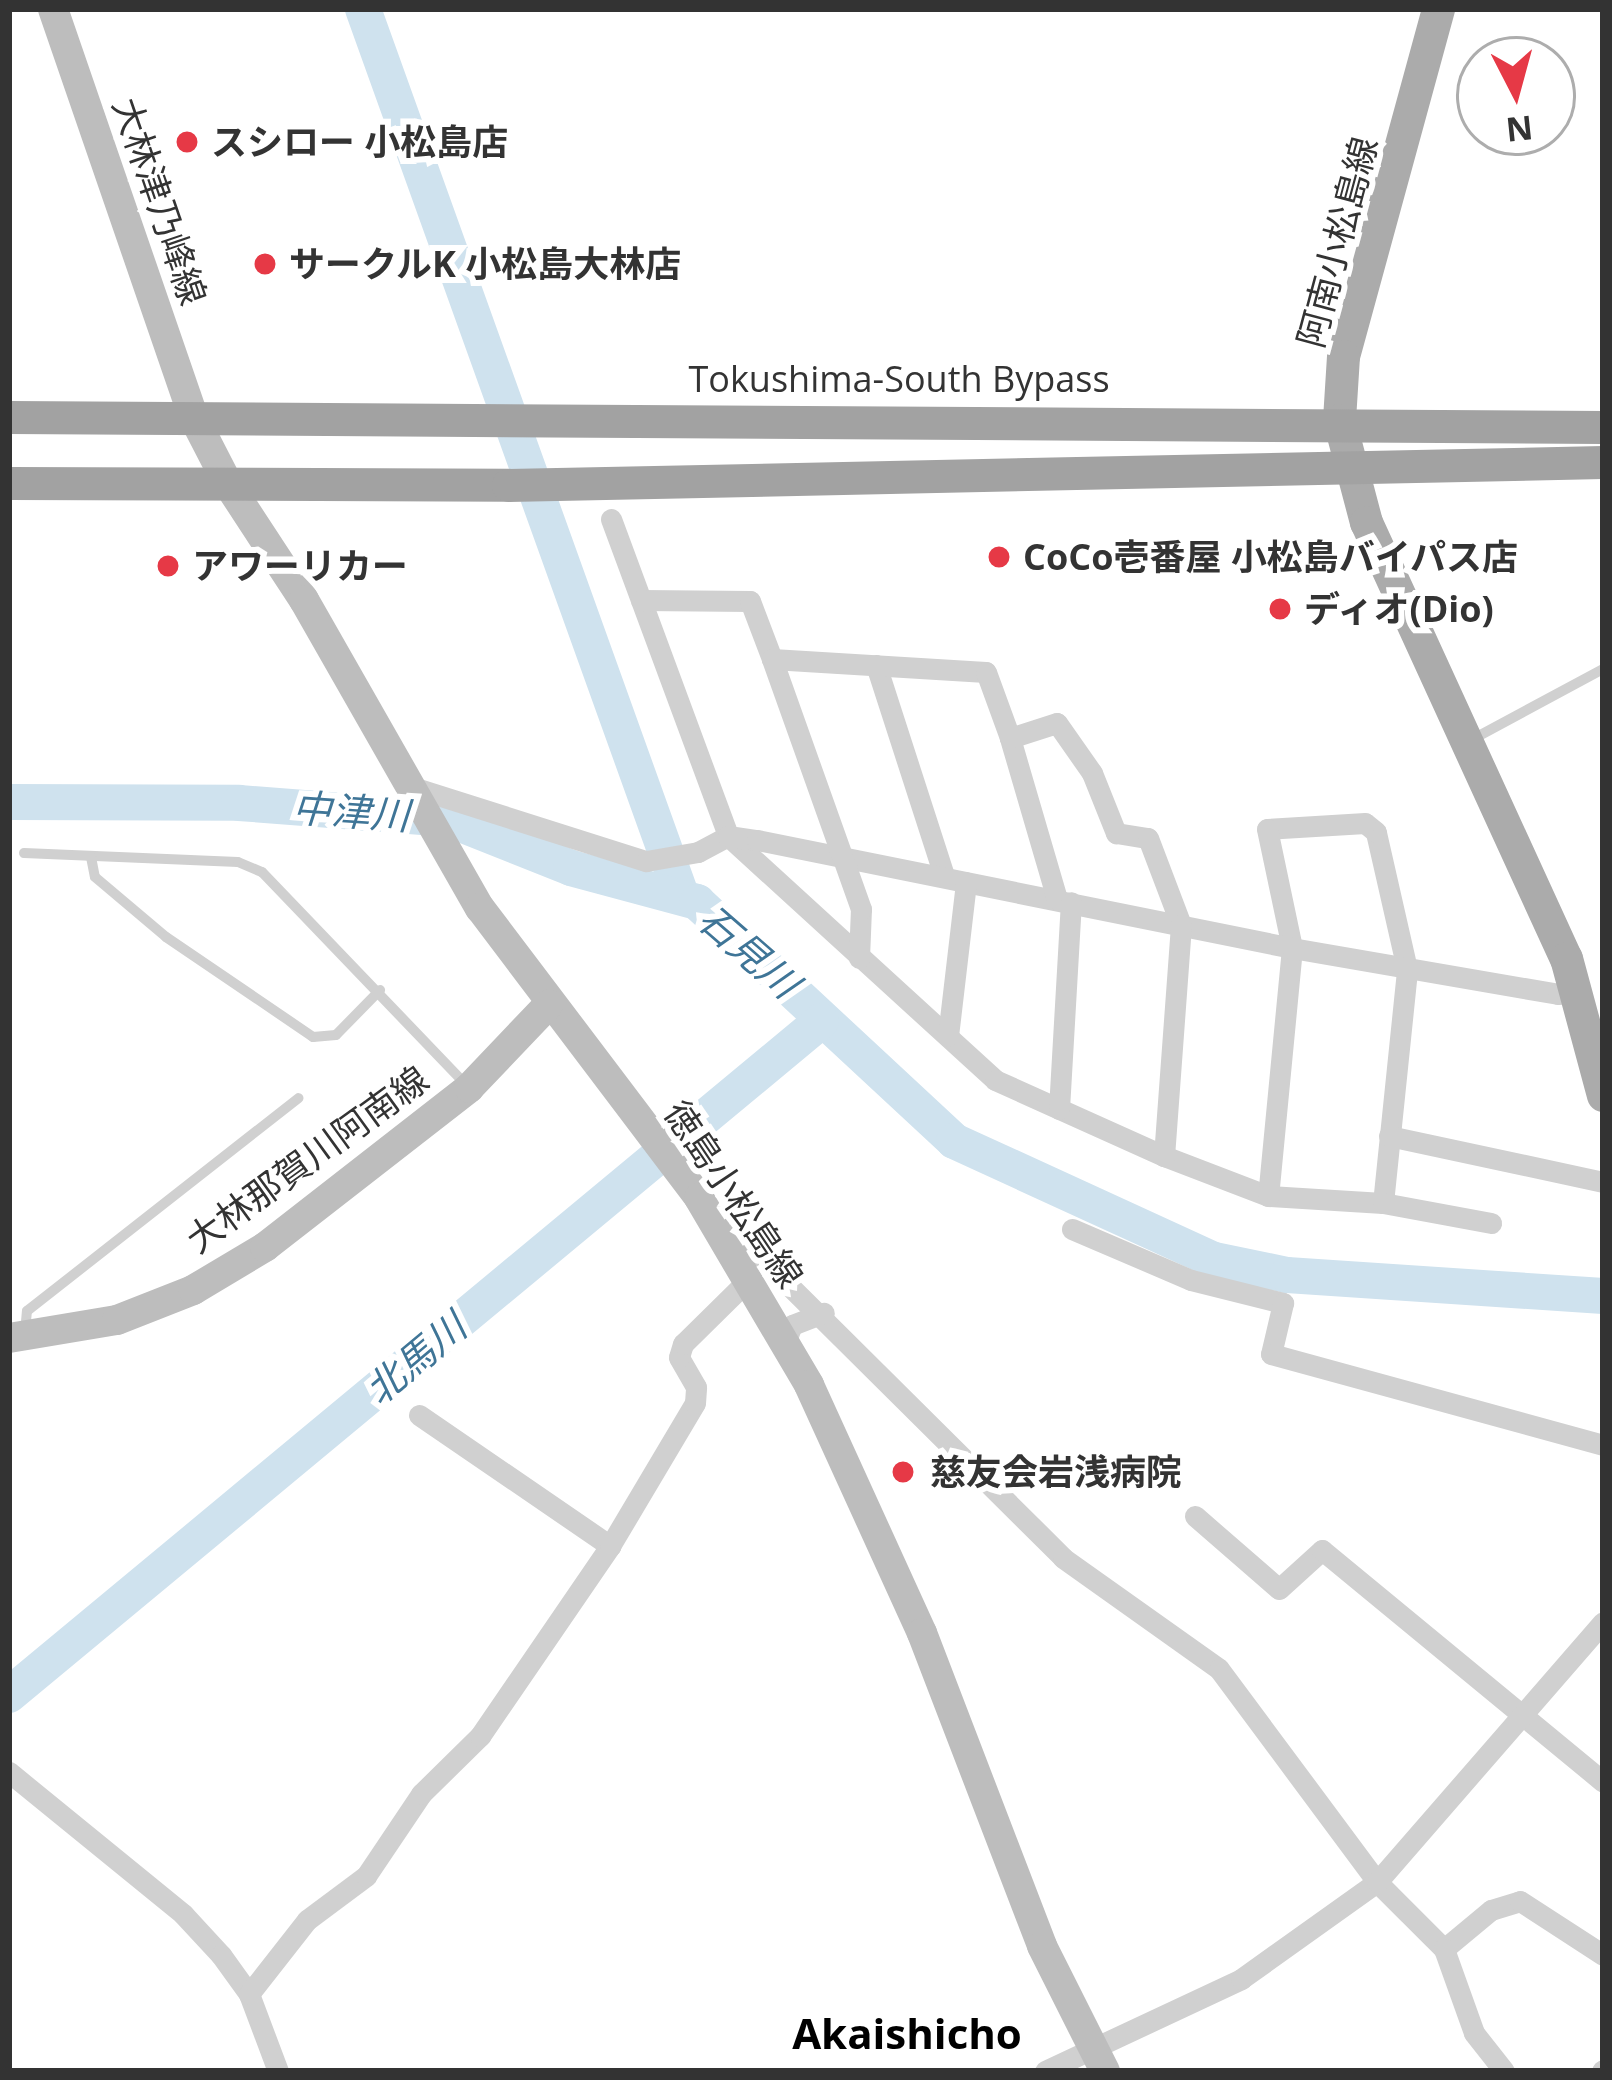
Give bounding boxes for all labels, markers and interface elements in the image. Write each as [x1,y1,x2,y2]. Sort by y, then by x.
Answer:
north arrow [1456,36,1576,156]
street label: 大林津乃峰線 [104,92,216,310]
text: N [1504,106,1535,153]
place label: スシロー 小松島店 [211,120,508,164]
marker: スシロー 小松島店 [174,129,200,155]
street label: 阿南小松島線 [1288,132,1386,352]
place label: サークルK 小松島大林店 [289,242,682,286]
marker: サークルK 小松島大林店 [252,251,278,277]
street label: Tokushima-South Bypass [688,357,1110,401]
place label: CoCo壱番屋 小松島バイパス店 [1023,535,1519,579]
place label: アワーリカー [192,544,408,588]
marker: CoCo壱番屋 小松島バイパス店 [986,544,1012,570]
marker: アワーリカー [155,553,181,579]
place label: ディオ(Dio) [1304,587,1496,631]
marker: ディオ(Dio) [1267,596,1293,622]
water label: 中津川 [291,784,411,838]
water label: 石見川 [689,895,809,1007]
street label: 大林那賀川阿南線 [178,1057,436,1261]
street label: 徳島小松島線 [656,1092,812,1296]
water label: 北馬川 [355,1302,475,1414]
place label: 慈友会岩浅病院 [930,1450,1182,1494]
marker: 慈友会岩浅病院 [887,1456,919,1488]
district label: Akaishicho [792,2008,1022,2058]

